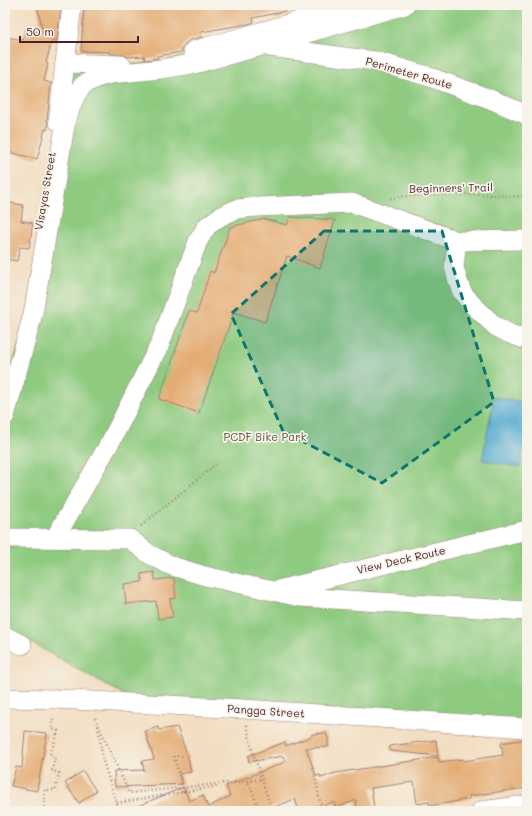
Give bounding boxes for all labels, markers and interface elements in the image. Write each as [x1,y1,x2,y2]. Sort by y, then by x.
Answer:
scale bar [20,18,138,44]
text: 50 m [26,23,54,39]
street label: Perimeter Route [364,53,455,92]
street label: Visayas Street [30,151,59,231]
street label: Beginners' Trail [409,179,493,196]
park label: PCDF Bike Park [223,429,307,444]
street label: View Deck Route [355,542,447,577]
street label: Pangga Street [227,700,306,721]

